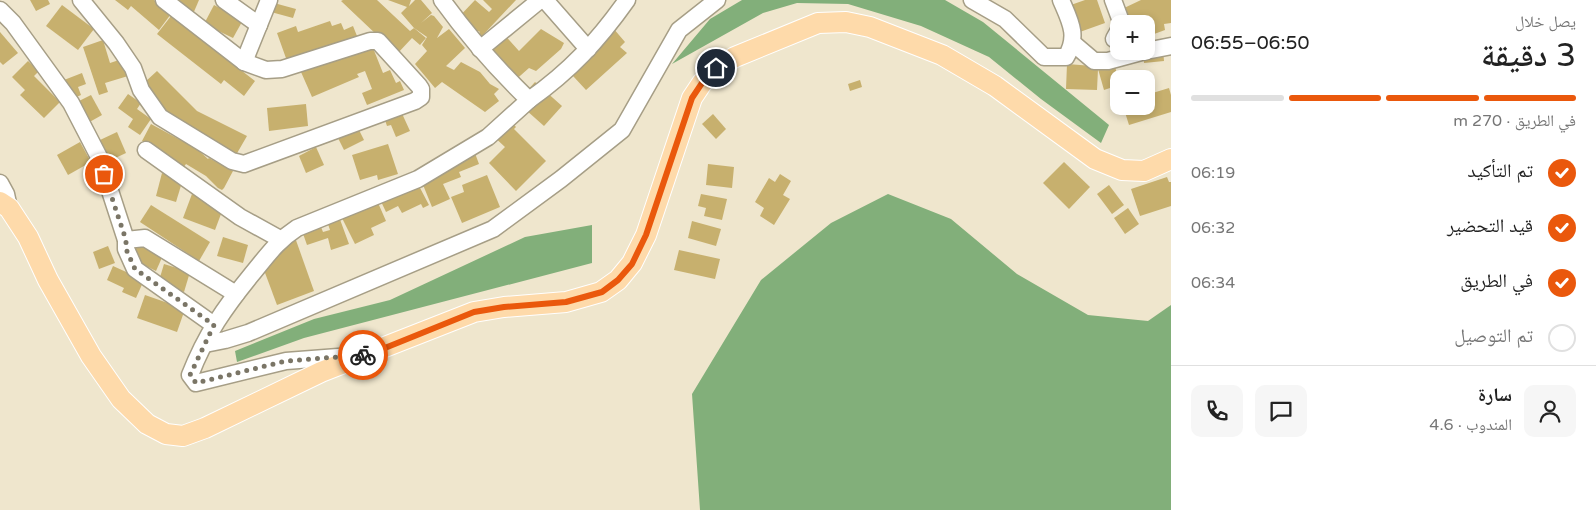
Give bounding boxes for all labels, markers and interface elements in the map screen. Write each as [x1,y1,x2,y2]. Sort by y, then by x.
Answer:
text: يصل خلال [1515,12,1576,32]
map controls [1110,15,1155,115]
button: + [1110,15,1155,60]
text: 06:50–06:55 [1191,32,1309,54]
text: 3 دقيقة [1481,37,1576,75]
pin [695,47,737,89]
icon: home [702,54,730,82]
button: − [1110,70,1155,115]
text: في الطريق · 270 m [1453,111,1576,131]
pin [83,153,125,195]
icon: check [1548,159,1576,187]
icon: bag [90,160,118,188]
text: تم التأكيد [1468,160,1533,182]
text: 06:19 [1191,163,1235,183]
icon: check [1548,214,1576,242]
text: قيد التحضير [1447,215,1533,237]
text: 06:32 [1191,218,1235,238]
icon: check [1548,269,1576,297]
text: في الطريق [1460,270,1533,292]
text: 06:34 [1191,273,1235,293]
text: تم التوصيل [1454,325,1533,347]
courier [338,330,388,380]
icon: bike [349,341,377,369]
text: سارة [1478,384,1512,406]
button: phone [1191,385,1243,437]
button: chat [1255,385,1307,437]
button: person [1524,385,1576,437]
text: المندوب · 4.6 [1429,415,1512,435]

